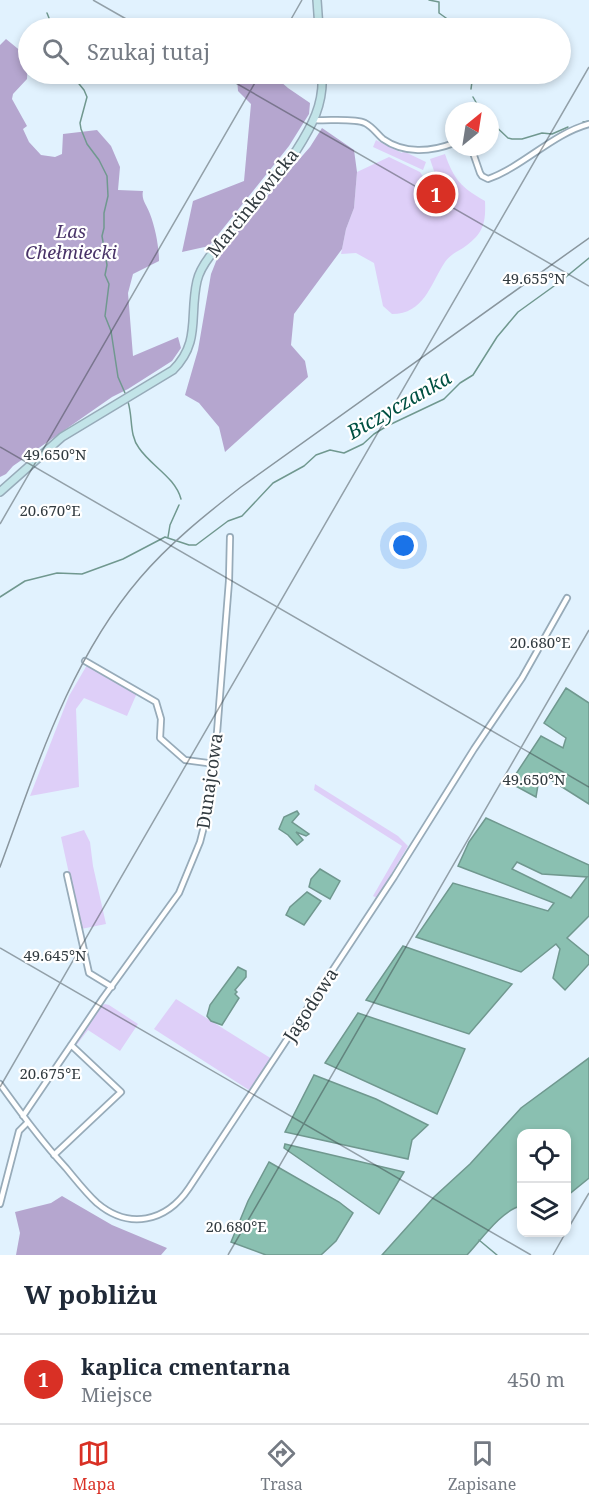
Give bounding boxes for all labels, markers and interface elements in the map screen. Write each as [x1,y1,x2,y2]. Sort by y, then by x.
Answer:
search box [18,18,571,84]
icon: search [39,35,72,68]
text: Szukaj tutaj [87,36,210,66]
north arrow [445,102,499,156]
street label: Marcinkowicka [201,143,303,262]
pin: 1 [416,172,456,216]
park label: Las Chełmiecki [25,219,117,264]
text: 49.655°N [502,268,566,288]
water label: Biczyczanka [341,364,456,446]
text: 49.650°N [23,444,87,464]
text: 20.670°E [19,500,81,520]
your location [389,531,418,560]
text: 20.680°E [509,632,571,652]
street label: Dunajcowa [190,731,228,830]
text: 49.650°N [502,769,566,789]
text: 49.645°N [23,945,87,965]
street label: Jagodowa [277,963,343,1047]
text: 20.675°E [19,1063,81,1083]
map controls [517,1129,571,1237]
button: locate [517,1129,571,1183]
button: layers [517,1183,571,1237]
text: 20.680°E [205,1216,267,1236]
text: W pobliżu [24,1276,158,1312]
text: kaplica cmentarna [81,1351,290,1381]
text: 1 [38,1366,49,1393]
text: 450 m [507,1366,565,1393]
text: Miejsce [81,1381,152,1408]
tab: Mapa [73,1437,115,1495]
tab: Trasa [261,1437,303,1495]
tab: Zapisane [448,1437,516,1495]

